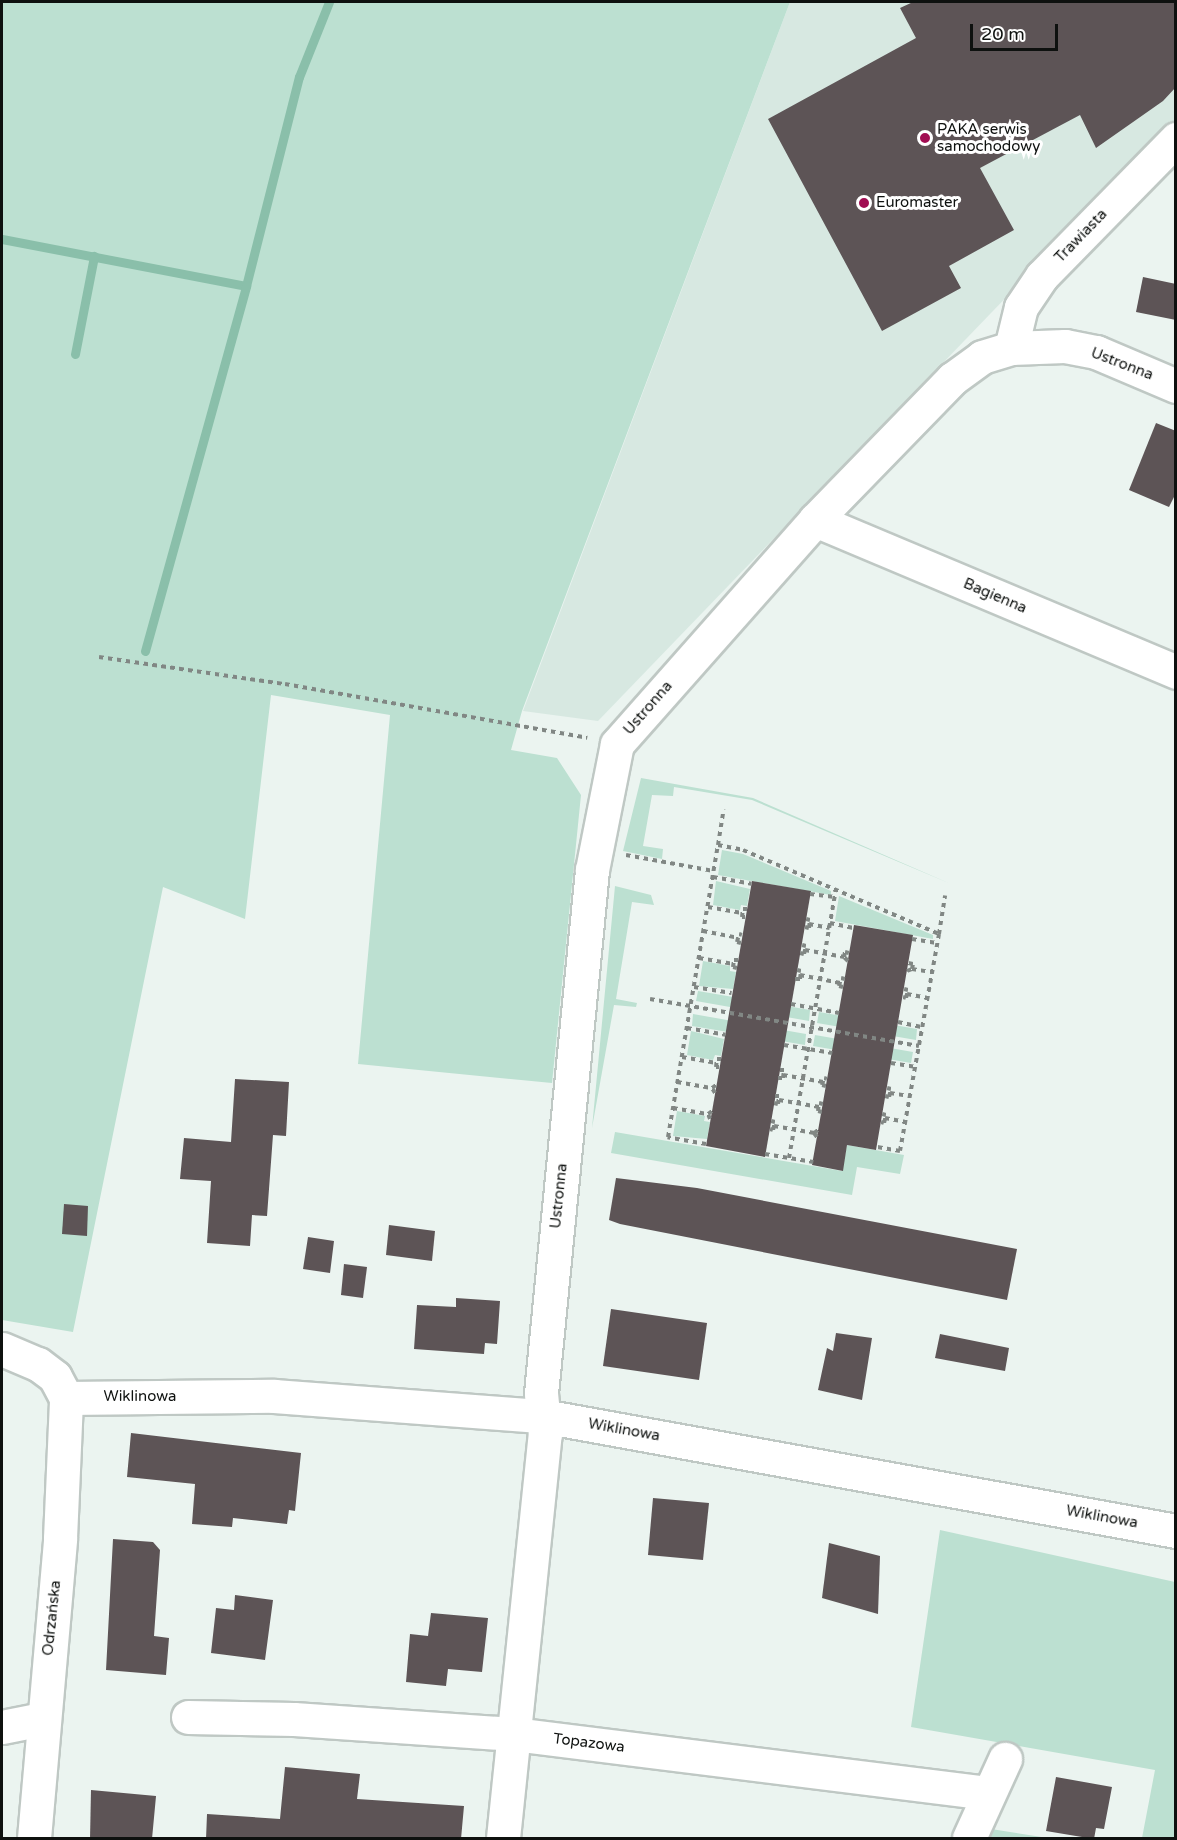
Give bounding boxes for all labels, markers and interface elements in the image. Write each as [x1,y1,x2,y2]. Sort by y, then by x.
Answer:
scale bar [973,12,1062,50]
text: 20 m [981,23,1025,45]
place label: PAKA serwis samochodowy [937,120,1040,155]
marker: PAKA serwis samochodowy [918,131,932,145]
place label: Euromaster [876,194,958,212]
marker: Euromaster [857,196,871,210]
street label: Trawiasta [1051,205,1111,267]
street label: Ustronna [1088,344,1156,384]
street label: Bagienna [961,575,1029,617]
street label: Ustronna [620,677,676,739]
street label: Ustronna [547,1163,571,1229]
street label: Wiklinowa [104,1388,176,1406]
street label: Wiklinowa [587,1415,661,1445]
street label: Wiklinowa [1065,1502,1139,1532]
street label: Odrzańska [39,1579,65,1657]
street label: Topazowa [552,1730,626,1756]

